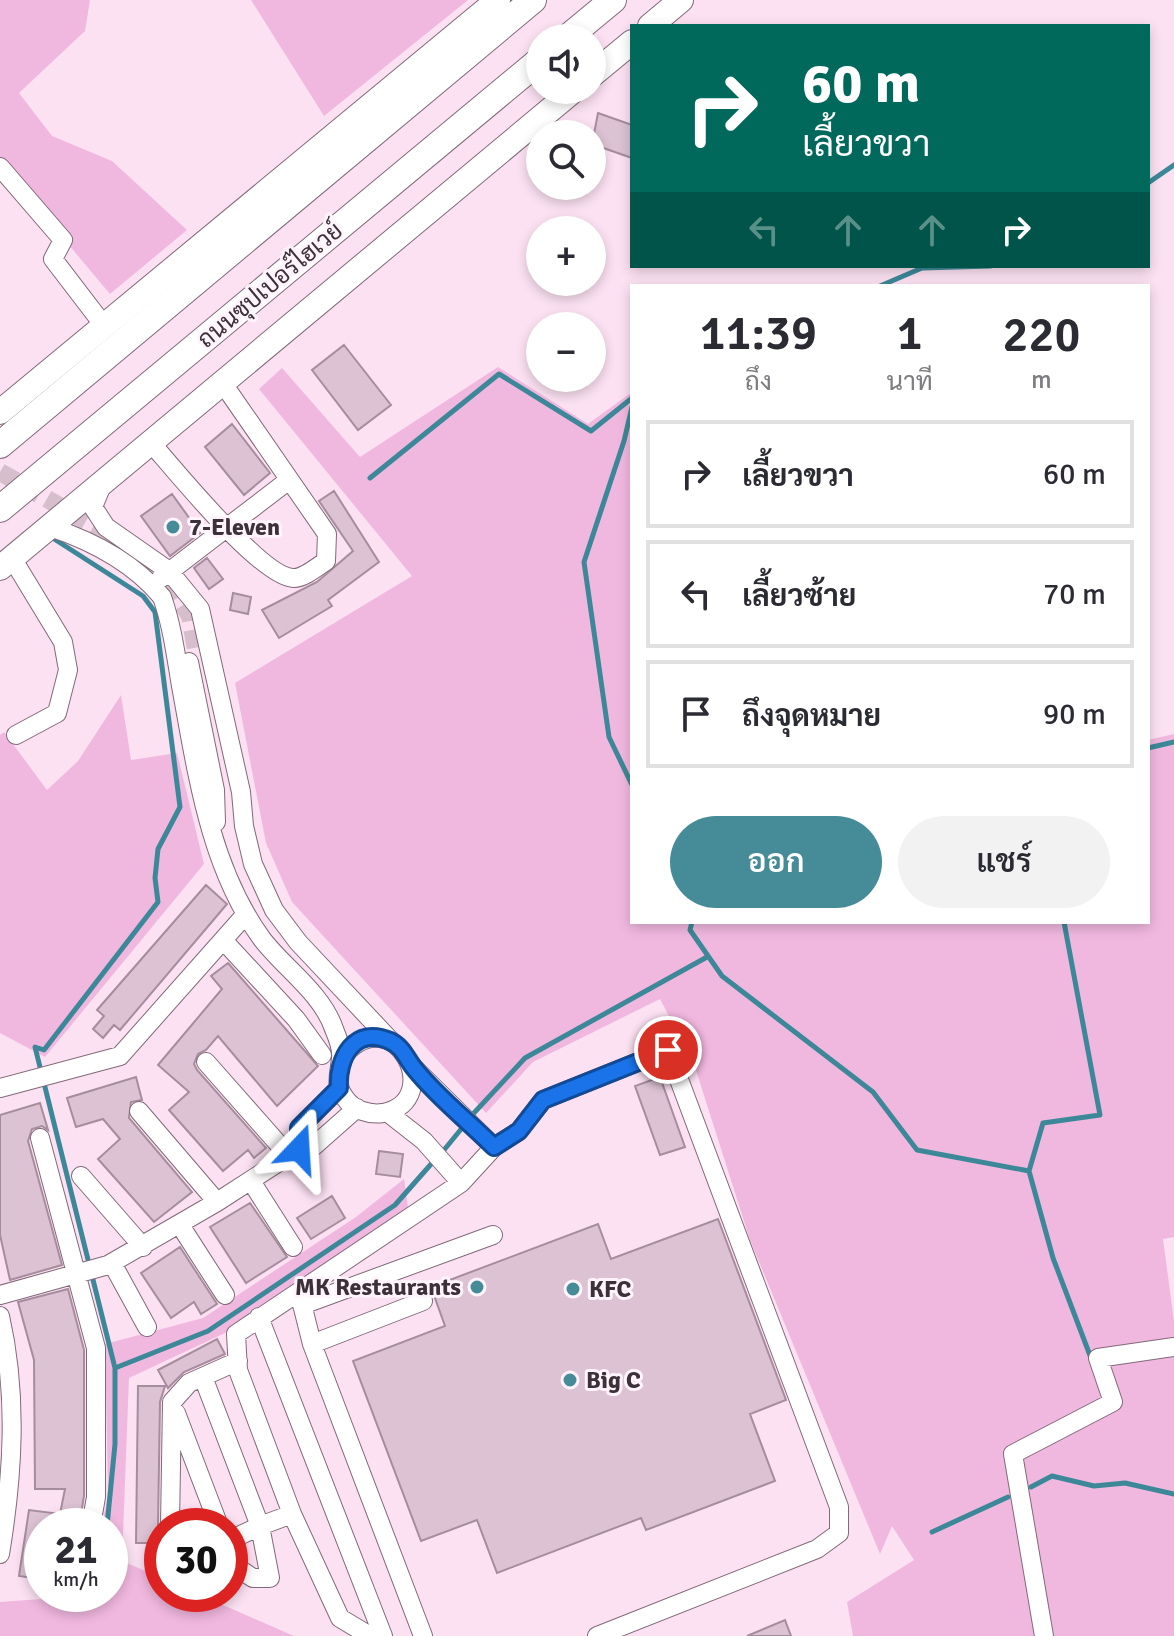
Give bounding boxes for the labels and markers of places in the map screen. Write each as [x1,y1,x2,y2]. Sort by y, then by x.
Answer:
place label: 7-Eleven [189,512,280,542]
marker: 7-Eleven [164,518,182,536]
pin [634,1016,702,1084]
place label: MK Restaurants [295,1272,461,1302]
place label: KFC [589,1274,632,1304]
marker: MK Restaurants [468,1278,486,1296]
marker: KFC [564,1280,582,1298]
place label: Big C [586,1365,641,1395]
marker: Big C [561,1371,579,1389]

